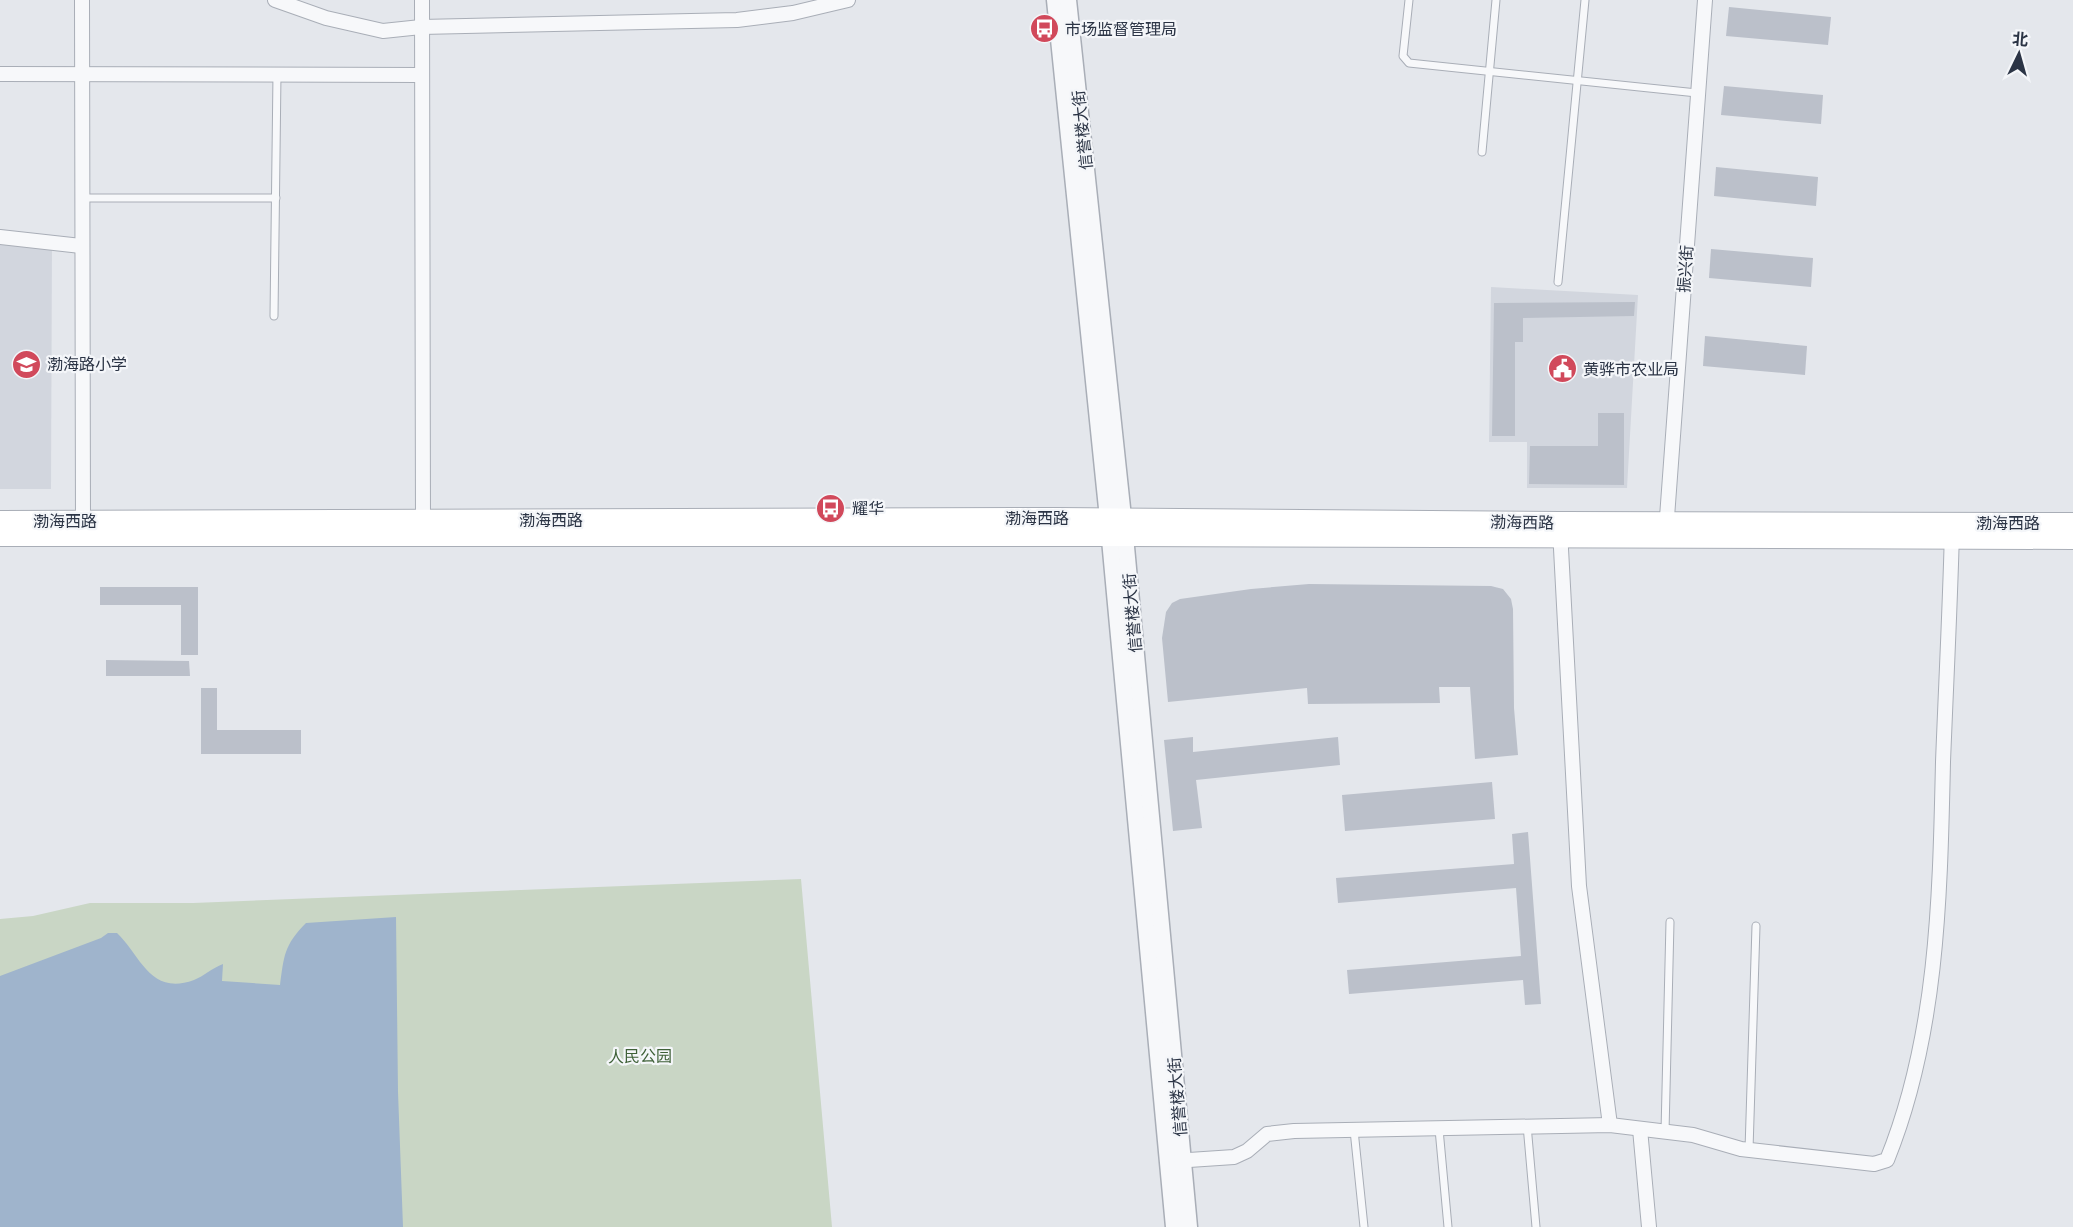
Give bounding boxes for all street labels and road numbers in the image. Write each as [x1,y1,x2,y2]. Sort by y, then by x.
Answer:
street label: 信誉楼大街 [1069,89,1096,171]
street label: 振兴街 [1674,244,1697,294]
street label: 渤海西路 [1005,509,1069,528]
street label: 渤海西路 [519,511,583,530]
street label: 渤海西路 [33,512,97,531]
street label: 渤海西路 [1490,512,1554,533]
street label: 渤海西路 [1976,514,2040,533]
street label: 信誉楼大街 [1120,572,1145,654]
street label: 信誉楼大街 [1165,1056,1190,1138]

